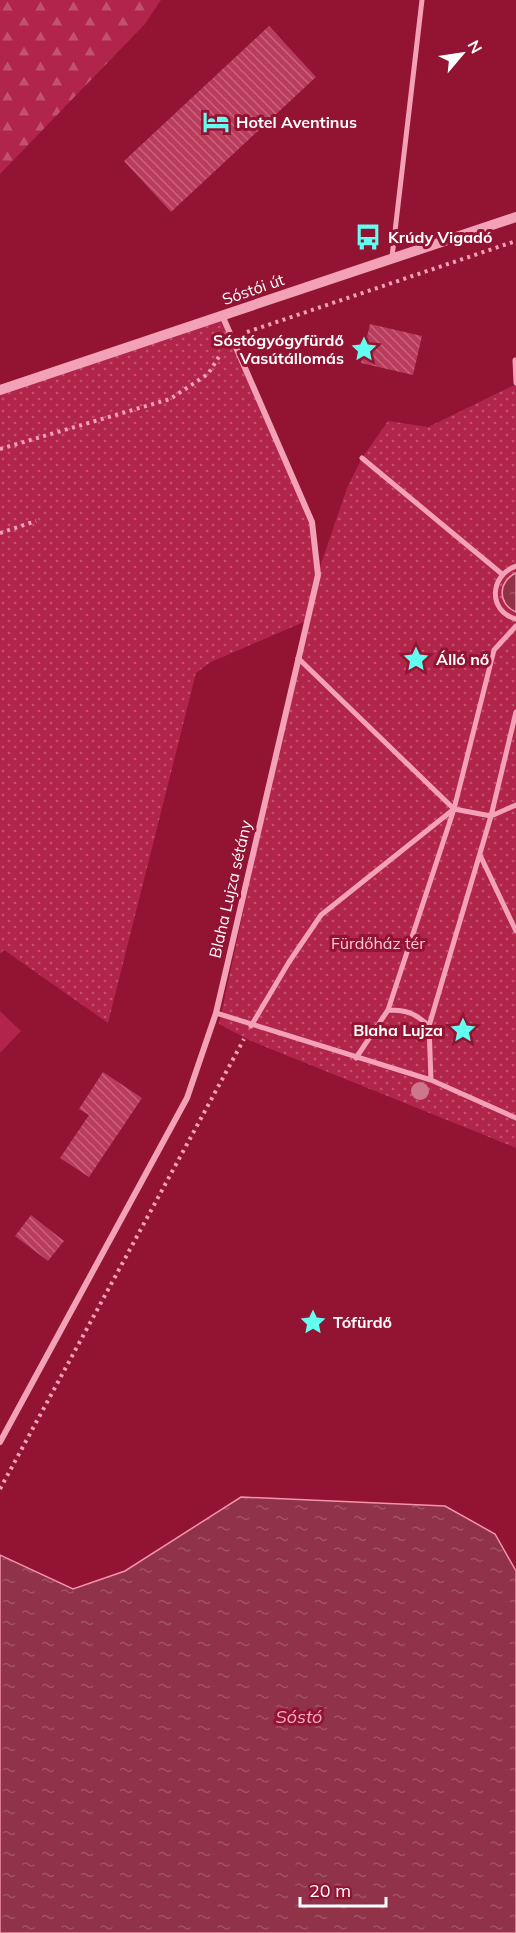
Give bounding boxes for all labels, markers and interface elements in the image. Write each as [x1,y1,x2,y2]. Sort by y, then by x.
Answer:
north arrow [432,24,492,84]
text: N [463,37,487,57]
hotel icon: Hotel Aventinus [201,107,231,137]
place label: Hotel Aventinus [236,112,357,132]
bus stop icon: Krúdy Vigadó [353,222,383,252]
place label: Krúdy Vigadó [388,227,492,247]
street label: Sóstói út [219,269,287,309]
place label: Sóstógyógyfürdő Vasútállomás [213,330,344,368]
place icon: Sóstógyógyfürdő Vasútállomás [349,334,379,364]
place icon: Álló nő [401,644,431,674]
place label: Álló nő [436,649,489,669]
street label: Blaha Lujza sétány [204,818,256,960]
park label: Fürdőház tér [331,933,425,953]
place icon: Blaha Lujza [448,1015,478,1045]
place label: Blaha Lujza [353,1020,443,1040]
place icon: Tófürdő [298,1307,328,1337]
place label: Tófürdő [333,1312,392,1332]
water label: Sóstó [276,1705,322,1728]
scale bar [300,1870,386,1908]
text: 20 m [309,1879,351,1902]

